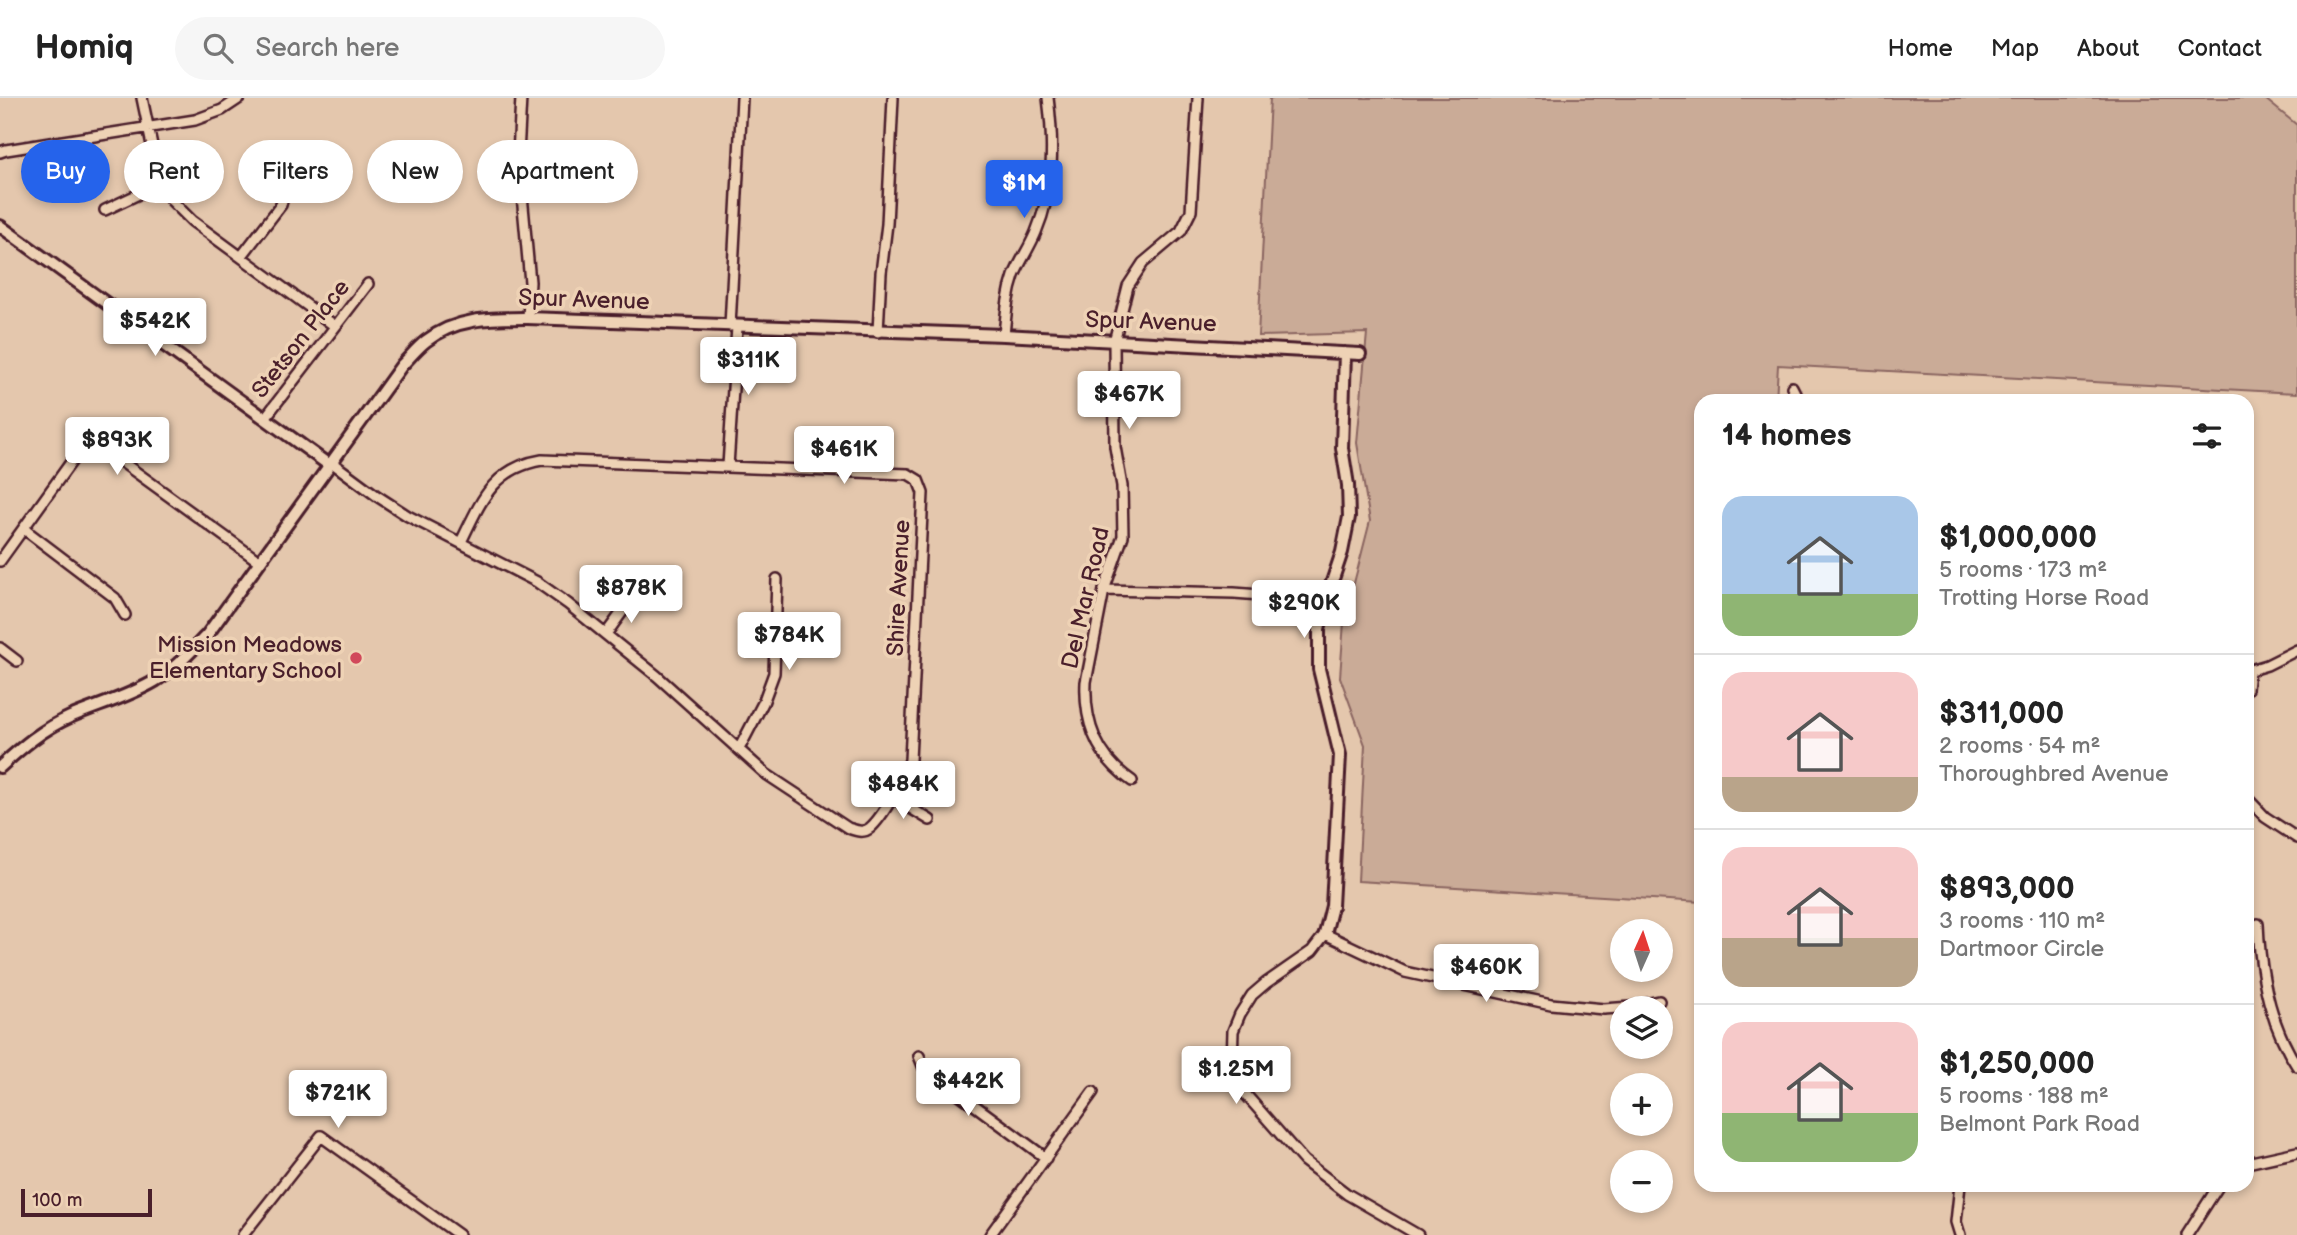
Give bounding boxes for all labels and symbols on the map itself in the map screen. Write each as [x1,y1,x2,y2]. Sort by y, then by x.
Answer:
pin: $1M [990,160,1058,220]
street label: Stetson Place [246,274,356,404]
street label: Spur Avenue [518,284,650,316]
pin: $542K [106,299,204,358]
street label: Spur Avenue [1085,306,1217,338]
pin: $311K [699,338,797,397]
pin: $467K [1080,372,1178,431]
pin: $893K [68,418,166,477]
pin: $461K [795,426,893,486]
street label: Shire Avenue [881,519,917,657]
street label: Del Mar Road [1056,524,1116,672]
pin: $878K [582,566,680,625]
pin: $290K [1255,580,1353,640]
pin: $784K [740,612,838,672]
place label: Mission Meadows Elementary School [149,631,342,685]
marker: Mission Meadows Elementary School [348,650,364,666]
pin: $484K [854,762,952,821]
north arrow [1610,919,1673,982]
pin: $460K [1437,944,1535,1004]
pin: $1.25M [1179,1046,1293,1106]
pin: $442K [919,1058,1017,1118]
pin: $721K [289,1070,387,1130]
scale bar [21,1186,152,1218]

